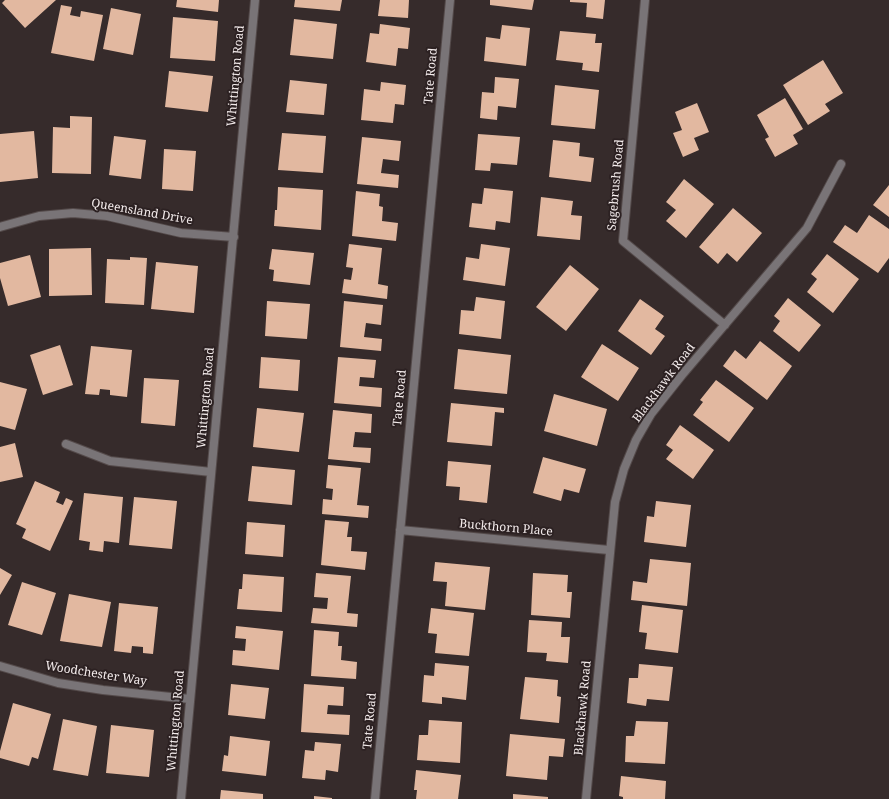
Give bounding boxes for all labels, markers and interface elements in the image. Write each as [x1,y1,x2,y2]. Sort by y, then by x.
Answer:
street label: Whittington Road [224,25,248,127]
street label: Tate Road [421,47,441,105]
street label: Sagebrush Road [605,139,627,231]
street label: Queensland Drive [90,196,194,228]
street label: Blackhawk Road [630,341,698,425]
street label: Whittington Road [194,347,218,449]
street label: Tate Road [390,369,410,427]
street label: Buckthorn Place [459,517,553,539]
street label: Woodchester Way [44,659,148,689]
street label: Blackhawk Road [572,660,594,756]
street label: Whittington Road [164,670,188,772]
street label: Tate Road [360,692,380,750]

